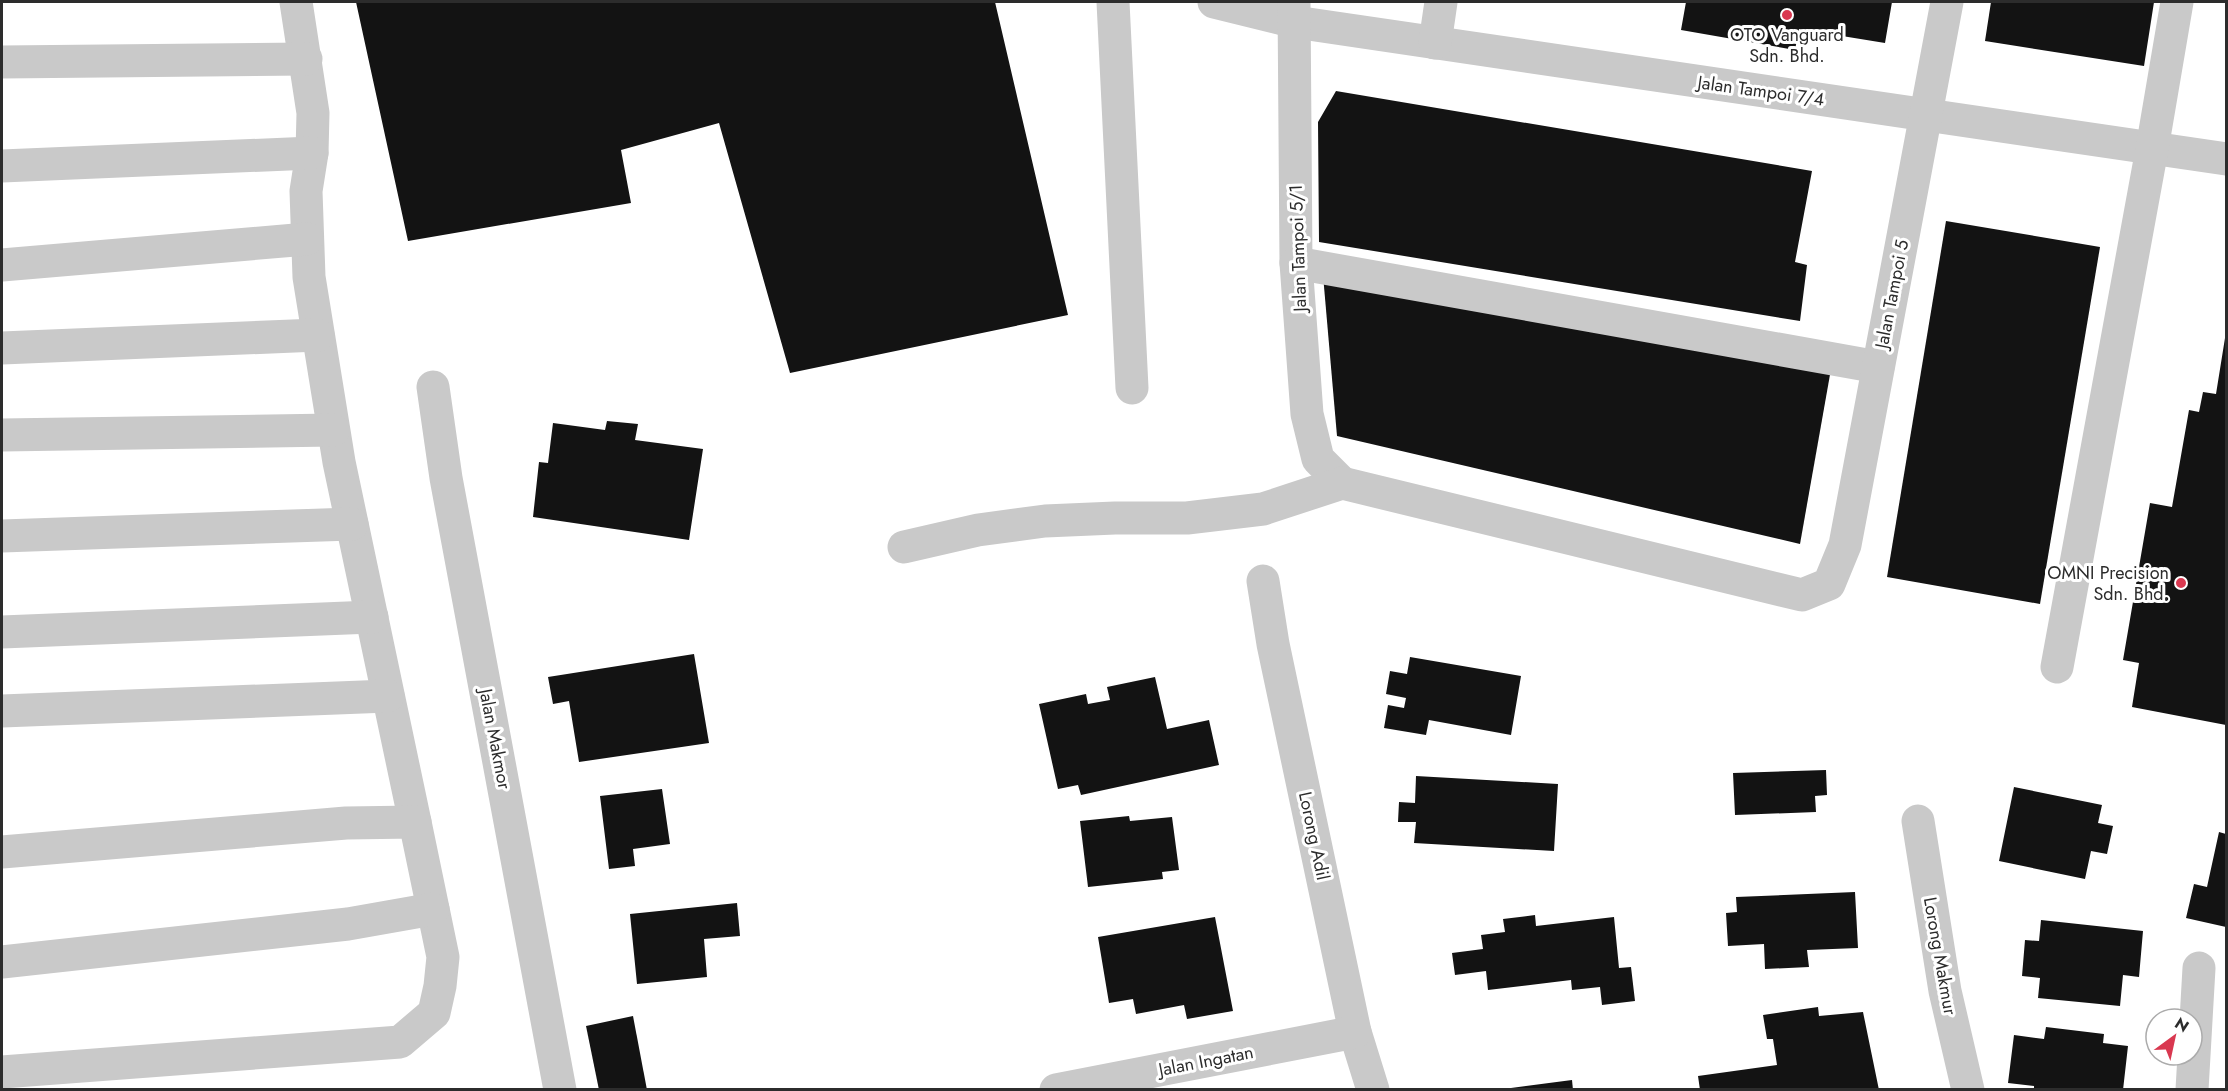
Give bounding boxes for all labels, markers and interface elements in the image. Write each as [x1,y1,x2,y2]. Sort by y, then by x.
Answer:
marker: OTO Vanguard Sdn. Bhd. [1780,8,1794,22]
place label: OTO Vanguard Sdn. Bhd. [1730,22,1844,69]
street label: Jalan Tampoi 7/4 [1694,69,1826,113]
street label: Jalan Tampoi 5/1 [1283,184,1313,314]
street label: Jalan Tampoi 5 [1868,237,1915,353]
place label: OMNI Precision Sdn. Bhd. [2047,560,2169,607]
marker: OMNI Precision Sdn. Bhd. [2174,576,2188,590]
street label: Jalan Makmor [472,685,518,792]
street label: Lorong Adil [1292,789,1336,883]
street label: Lorong Makmur [1917,895,1963,1018]
north arrow [2144,1007,2204,1067]
text: N [2170,1012,2193,1038]
street label: Jalan Ingatan [1155,1039,1256,1083]

